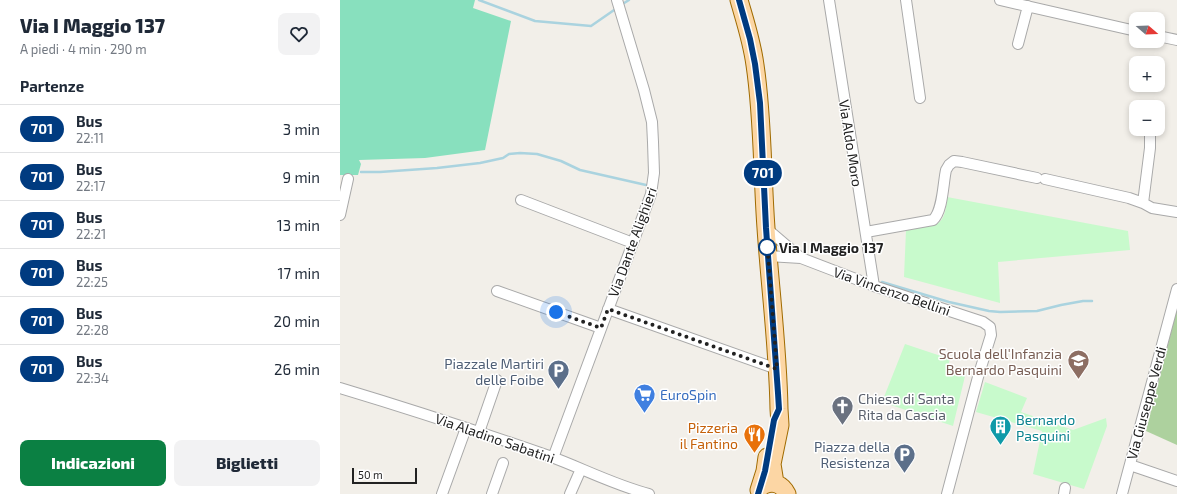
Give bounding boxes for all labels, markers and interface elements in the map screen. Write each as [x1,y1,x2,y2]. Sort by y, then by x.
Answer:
north arrow [1129,12,1165,48]
map controls [1129,12,1165,136]
button: heart [278,13,320,55]
text: Via I Maggio 137 [20,14,165,37]
text: A piedi · 4 min · 290 m [20,41,147,57]
button: + [1129,56,1165,92]
text: Partenze [20,77,84,95]
street label: Via Aldo Moro [836,98,866,188]
button: − [1129,100,1165,136]
text: Bus [76,112,102,130]
text: 701 [31,120,53,137]
text: 3 min [283,120,320,138]
text: 22:11 [76,130,104,146]
text: Bus [76,160,102,178]
line badge: 701 [740,160,786,186]
text: 701 [752,164,774,181]
text: 701 [31,168,53,185]
text: 9 min [282,168,320,186]
text: 22:17 [76,178,106,194]
street label: Via Dante Alighieri [604,185,660,299]
text: Bus [76,208,102,226]
text: 701 [31,216,53,233]
text: 13 min [277,216,320,234]
text: 22:21 [76,226,106,242]
marker: Via I Maggio 137 [758,238,776,256]
place label: Via I Maggio 137 [779,239,884,256]
text: Bus [76,256,102,274]
street label: Via Vincenzo Bellini [831,263,953,319]
text: 701 [31,264,53,281]
text: 17 min [277,264,320,282]
text: 22:25 [76,274,108,290]
your location [546,302,566,322]
text: Bus [76,304,102,322]
text: 701 [31,312,53,329]
text: 20 min [274,312,320,330]
text: 22:28 [76,322,109,338]
street label: Via Giuseppe Verdi [1123,344,1169,462]
place label: Scuola dell'Infanzia Bernardo Pasquini [939,345,1062,378]
school or university icon: Scuola dell'Infanzia Bernardo Pasquini [1065,348,1091,381]
text: Bus [76,352,102,370]
place label: Piazzale Martiri delle Foibe [444,355,544,388]
parking icon: Piazzale Martiri delle Foibe [546,358,572,391]
text: 701 [31,360,53,377]
text: 26 min [274,360,320,378]
text: 22:34 [76,370,109,386]
supermarket icon: EuroSpin [632,381,658,414]
place label: EuroSpin [660,386,717,403]
place label: Chiesa di Santa Rita da Cascia [858,390,954,423]
church icon: Chiesa di Santa Rita da Cascia [830,393,856,426]
street label: Via Aladino Sabatini [433,410,557,466]
place label: Bernardo Pasquini [1016,411,1075,444]
building icon: Bernardo Pasquini [988,414,1014,447]
place label: Pizzeria il Fantino [680,419,738,452]
restaurant icon: Pizzeria il Fantino [741,422,767,455]
place label: Piazza della Resistenza [814,438,890,471]
button: Indicazioni [20,440,166,486]
button: Biglietti [174,440,320,486]
parking icon: Piazza della Resistenza [892,441,918,474]
scale bar [352,466,417,485]
text: 50 m [358,468,383,481]

